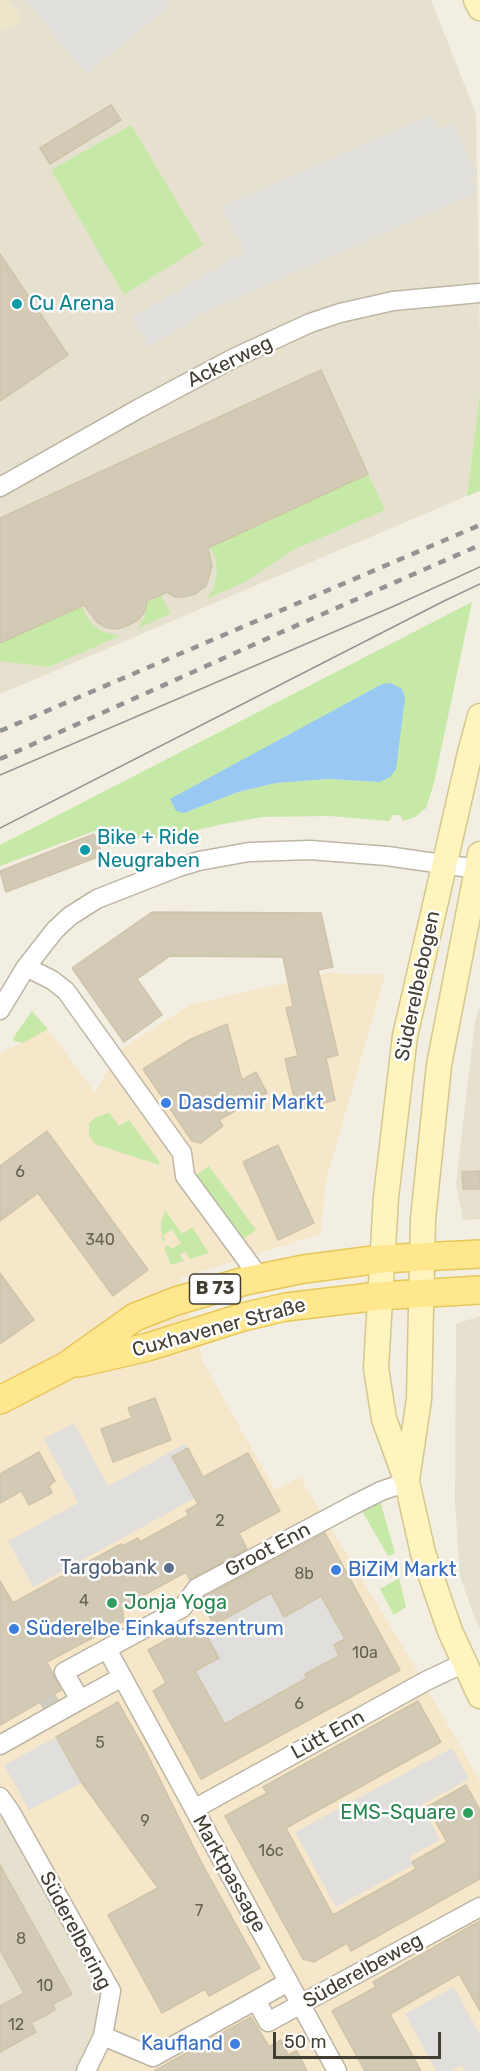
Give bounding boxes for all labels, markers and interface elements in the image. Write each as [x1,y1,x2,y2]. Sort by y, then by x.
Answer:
place label: Cu Arena [29,292,114,316]
marker: Cu Arena [10,297,24,311]
street label: Ackerweg [183,331,277,393]
place label: Bike + Ride Neugraben [97,826,200,873]
marker: Bike + Ride Neugraben [78,843,92,857]
street label: Süderelbebogen [390,909,446,1063]
place label: Dasdemir Markt [178,1091,324,1115]
marker: Dasdemir Markt [159,1096,173,1110]
house number: 6 [15,1162,25,1182]
house number: 340 [85,1230,115,1250]
road number: B 73 [190,1274,240,1304]
street label: Cuxhavener Straße [130,1293,308,1363]
house number: 2 [215,1511,225,1531]
street label: Groot Enn [221,1518,315,1582]
place label: Targobank [60,1556,157,1580]
place label: BiZiM Markt [348,1558,456,1582]
marker: Targobank [162,1561,176,1575]
marker: BiZiM Markt [329,1563,343,1577]
house number: 8b [294,1564,314,1584]
house number: 4 [79,1591,89,1611]
place label: Jonja Yoga [124,1591,227,1615]
marker: Jonja Yoga [105,1596,119,1610]
place label: Süderelbe Einkaufszentrum [26,1617,284,1641]
marker: Süderelbe Einkaufszentrum [7,1622,21,1636]
house number: 10a [352,1643,378,1663]
house number: 6 [294,1694,304,1714]
street label: Lütt Enn [287,1705,369,1765]
house number: 5 [95,1733,105,1753]
place label: EMS-Square [340,1801,456,1825]
marker: EMS-Square [461,1806,475,1820]
house number: 9 [140,1811,150,1831]
street label: Marktpassage [187,1811,271,1937]
house number: 16c [258,1841,284,1861]
street label: Süderelbering [34,1868,116,1994]
house number: 7 [195,1901,203,1921]
street label: Süderelbeweg [299,1928,427,2014]
house number: 8 [16,1929,26,1949]
house number: 10 [36,1976,54,1996]
house number: 12 [8,2015,24,2035]
scale bar [276,2020,444,2058]
text: 50 m [284,2031,327,2053]
place label: Kaufland [141,2032,223,2056]
marker: Kaufland [228,2037,242,2051]

